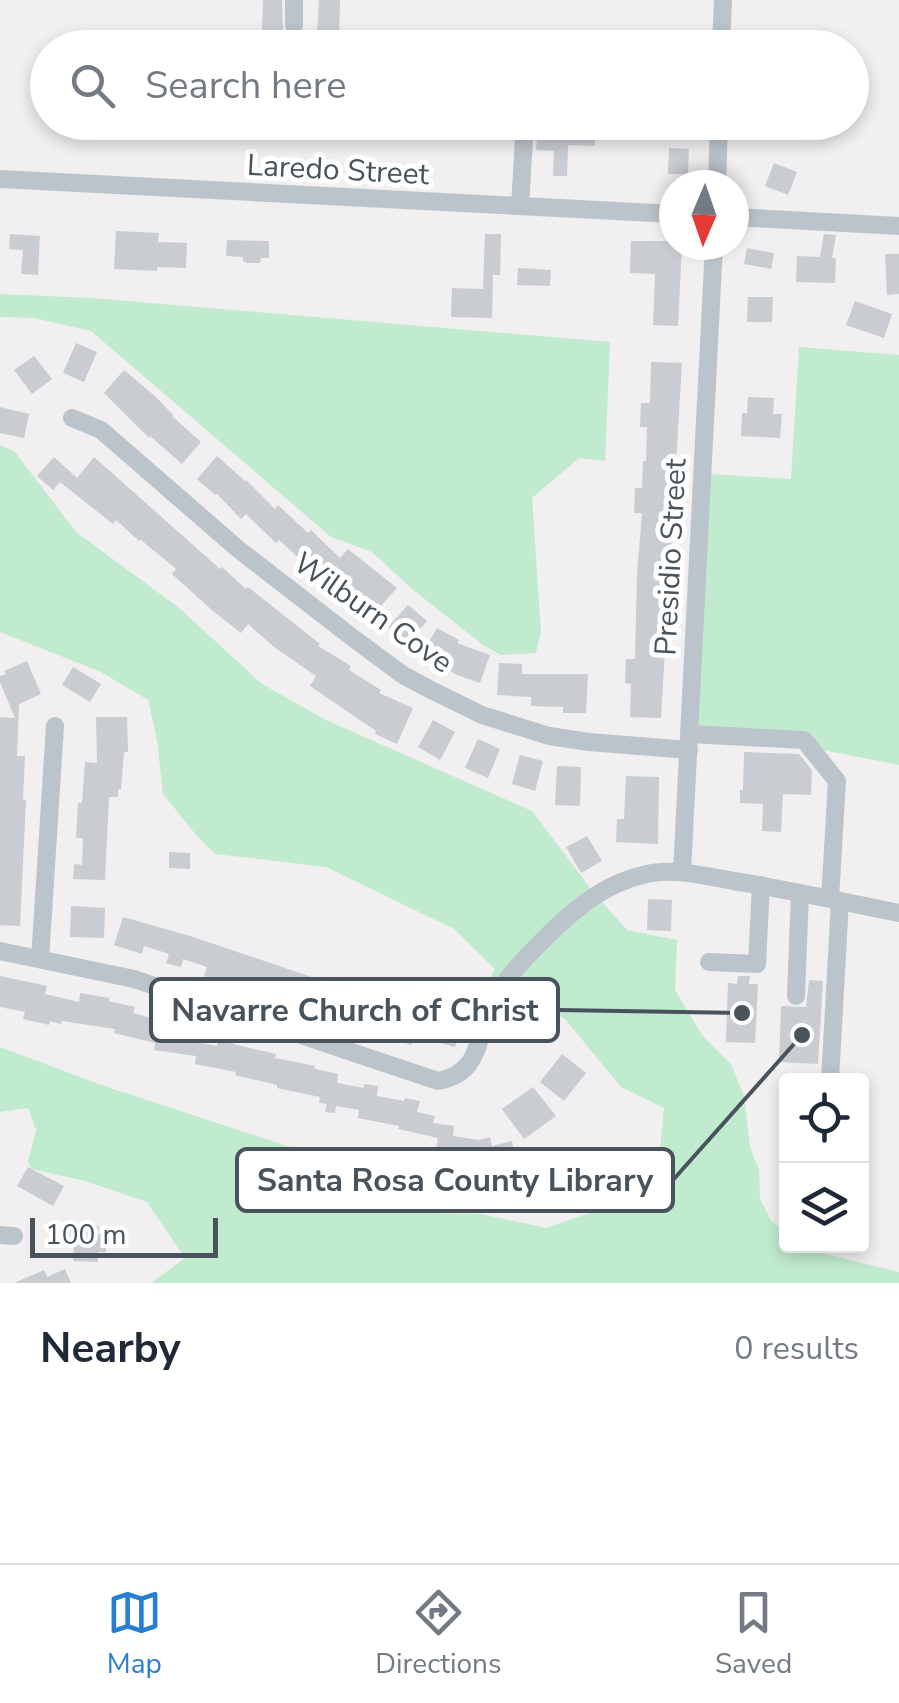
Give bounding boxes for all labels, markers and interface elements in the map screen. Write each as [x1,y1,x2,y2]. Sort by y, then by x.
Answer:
search box [30,30,869,140]
icon: search [65,58,120,113]
text: Search here [145,60,346,111]
street label: Laredo Street [246,145,431,195]
north arrow [659,170,749,260]
street label: Presidio Street [645,457,697,657]
street label: Wilburn Cove [285,543,461,683]
callout: Navarre Church of Christ [151,979,558,1041]
text: Navarre Church of Christ [171,989,539,1032]
map controls [779,1073,869,1253]
button: locate [779,1073,869,1163]
callout: Santa Rosa County Library [237,1149,673,1211]
text: Santa Rosa County Library [257,1159,654,1202]
button: layers [779,1163,869,1253]
scale bar [30,1213,218,1258]
text: 100 m [45,1216,127,1254]
text: Nearby [40,1320,181,1377]
text: 0 results [734,1327,859,1370]
tab: Map [107,1585,162,1683]
tab: Directions [375,1585,501,1683]
tab: Saved [715,1585,792,1683]

